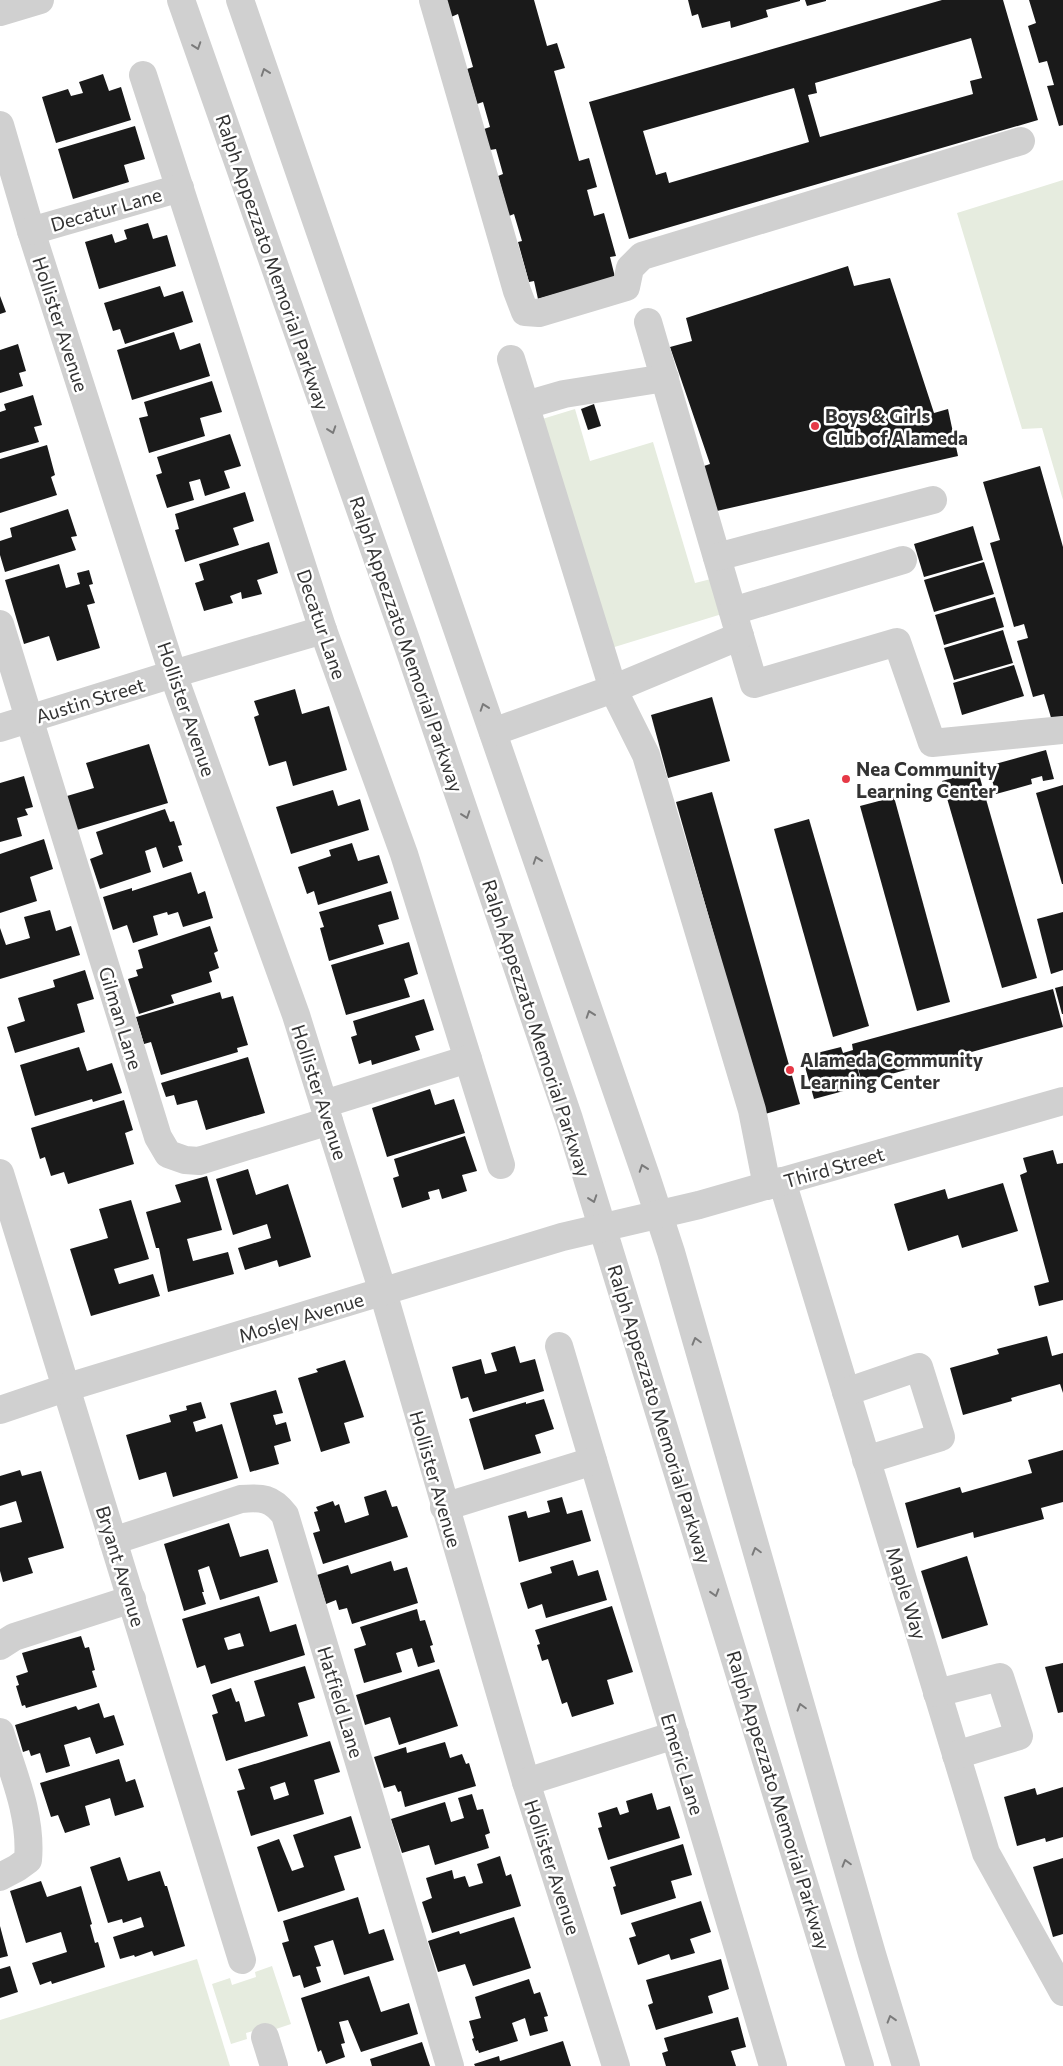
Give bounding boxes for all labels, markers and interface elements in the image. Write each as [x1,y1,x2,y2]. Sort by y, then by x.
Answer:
one-way arrow [191,41,201,50]
one-way arrow [261,69,271,77]
street label: Ralph Appezzato Memorial Parkway [211,111,335,413]
street label: Decatur Lane [48,182,164,236]
street label: Hollister Avenue [28,253,94,395]
place label: Boys & Girls Club of Alameda [825,404,968,449]
marker: Boys & Girls Club of Alameda [809,420,821,432]
one-way arrow [326,426,336,434]
street label: Ralph Appezzato Memorial Parkway [345,493,469,795]
street label: Decatur Lane [292,566,352,682]
street label: Hollister Avenue [153,639,221,779]
street label: Austin Street [33,672,148,728]
one-way arrow [480,703,490,712]
place label: Nea Community Learning Center [856,757,998,802]
marker: Nea Community Learning Center [840,773,852,785]
one-way arrow [460,811,470,819]
one-way arrow [533,857,543,865]
street label: Ralph Appezzato Memorial Parkway [478,876,596,1180]
street label: Gilman Lane [94,964,148,1072]
one-way arrow [586,1010,596,1019]
street label: Hollister Avenue [287,1021,353,1163]
place label: Alameda Community Learning Center [800,1048,984,1093]
marker: Alameda Community Learning Center [784,1064,796,1076]
street label: Third Street [781,1142,887,1192]
one-way arrow [639,1164,649,1172]
one-way arrow [587,1194,597,1202]
street label: Ralph Appezzato Memorial Parkway [603,1262,717,1566]
street label: Mosley Avenue [236,1287,366,1347]
one-way arrow [691,1336,702,1345]
street label: Hollister Avenue [406,1408,466,1550]
street label: Bryant Avenue [92,1503,150,1629]
street label: Maple Way [882,1544,932,1642]
one-way arrow [752,1547,762,1556]
one-way arrow [709,1588,719,1596]
street label: Hatfield Lane [313,1643,369,1761]
street label: Ralph Appezzato Memorial Parkway [722,1648,836,1952]
one-way arrow [796,1704,806,1712]
street label: Emeric Lane [657,1710,709,1818]
street label: Hollister Avenue [520,1796,586,1938]
one-way arrow [841,1860,851,1868]
one-way arrow [887,2016,897,2024]

